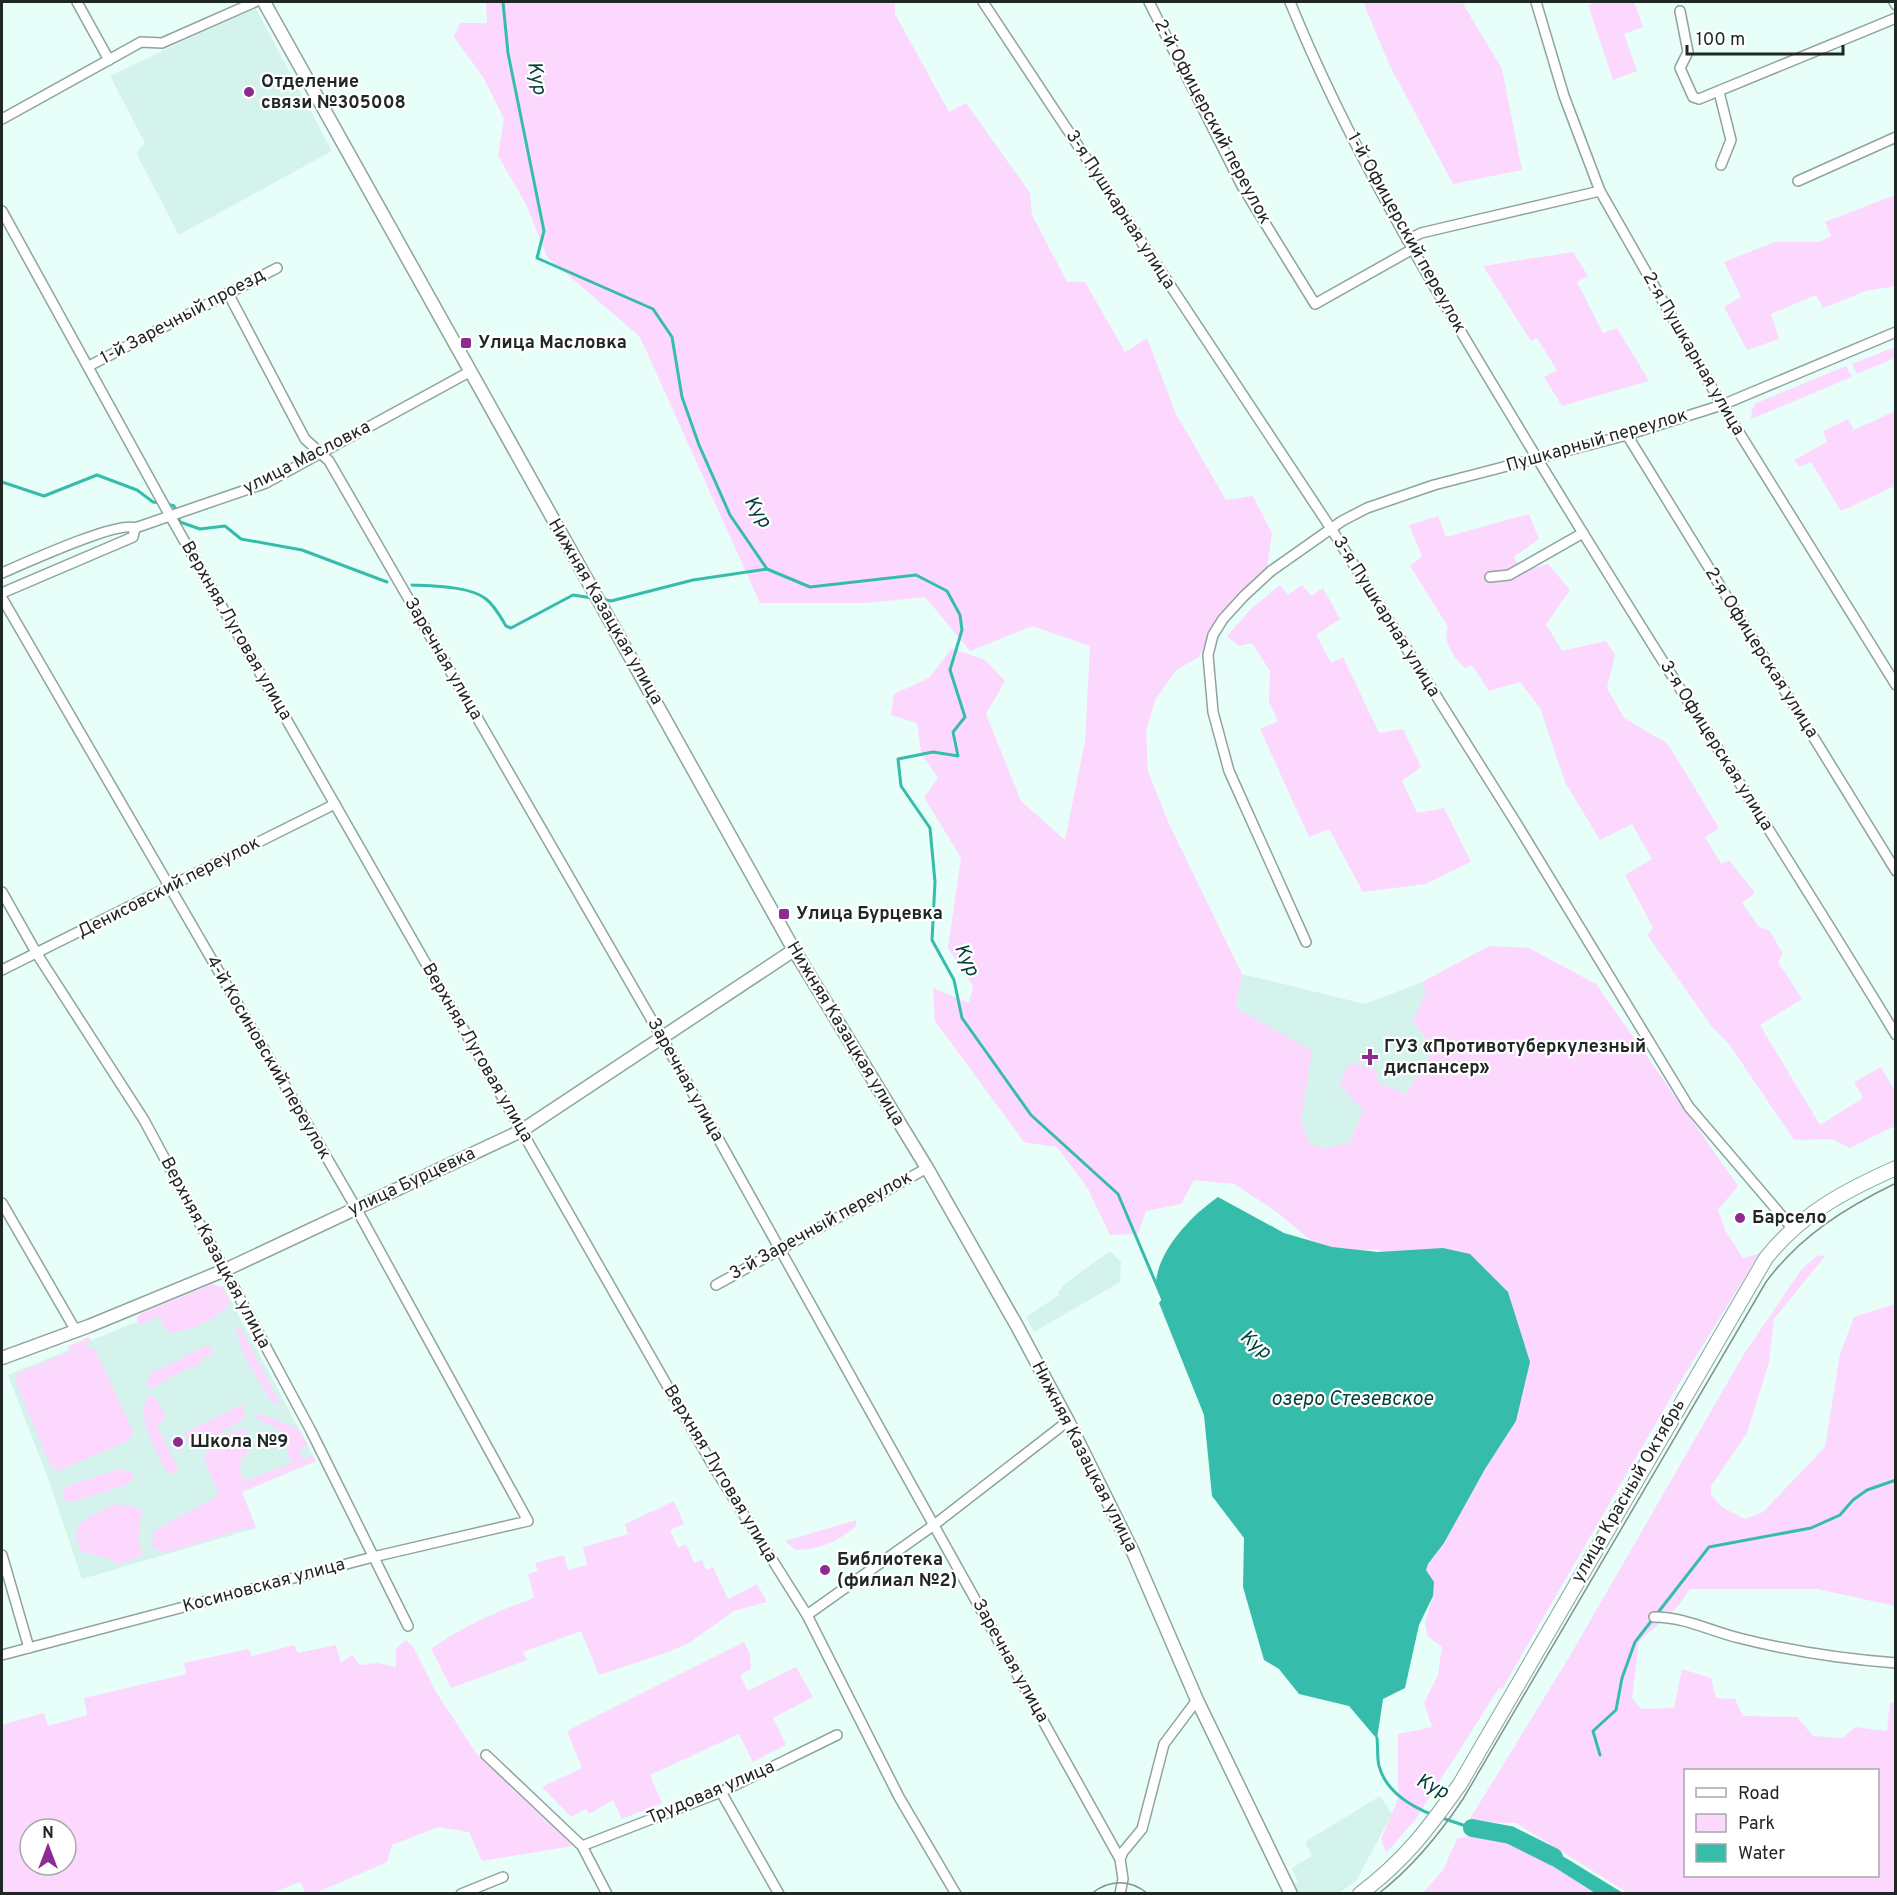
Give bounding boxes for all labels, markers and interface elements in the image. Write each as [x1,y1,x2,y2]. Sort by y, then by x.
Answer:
street label: 2-й Офицерский переулок [1148,16,1276,228]
scale bar [1687,18,1843,56]
text: 100 m [1696,29,1745,52]
water label: Кур [520,59,552,97]
place label: Отделение связи №305008 [261,71,406,115]
marker: Отделение связи №305008 [242,85,256,99]
street label: 3-я Пушкарная улица [1060,126,1180,294]
street label: 1-й Офицерский переулок [1341,129,1471,337]
street label: 1-й Заречный проезд [97,264,269,370]
street label: 2-я Пушкарная улица [1637,268,1749,440]
place label: Улица Масловка [478,332,627,355]
marker: Улица Масловка [459,336,473,350]
street label: Пушкарный переулок [1504,404,1690,478]
street label: улица Масловка [239,416,375,500]
water label: Кур [737,491,777,533]
street label: Нижняя Казацкая улица [542,515,668,709]
street label: 3-я Пушкарная улица [1327,532,1445,702]
street label: Верхняя Луговая улица [175,537,297,725]
street label: 2-я Офицерская улица [1699,563,1823,743]
street label: Заречная улица [399,594,487,724]
street label: 3-я Офицерская улица [1654,656,1778,836]
street label: Денисовский переулок [74,832,264,944]
place label: Улица Бурцевка [796,903,943,926]
marker: Улица Бурцевка [777,907,791,921]
street label: Нижняя Казацкая улица [781,937,909,1131]
water label: Кур [947,940,985,981]
street label: 4-й Косиновский переулок [200,952,336,1164]
street label: Верхняя Луговая улица [416,959,538,1147]
street label: Заречная улица [641,1014,729,1146]
place label: ГУЗ «Противотуберкулезный диспансер» [1384,1036,1646,1080]
marker: ГУЗ «Противотуберкулезный диспансер» [1361,1048,1379,1066]
street label: улица Бурцевка [345,1142,479,1222]
street label: Верхняя Казацкая улица [155,1153,275,1353]
street label: 3-й Заречный переулок [726,1166,916,1286]
place label: Барсело [1752,1207,1827,1230]
marker: Барсело [1733,1211,1747,1225]
water label: Кур [1234,1325,1276,1366]
street label: Нижняя Казацкая улица [1026,1358,1142,1556]
street label: Верхняя Луговая улица [658,1381,782,1567]
water label: озеро Стезевское [1271,1387,1434,1413]
street label: улица Красный Октябрь [1567,1395,1691,1587]
place label: Школа №9 [190,1431,288,1454]
marker: Школа №9 [171,1435,185,1449]
place label: Библиотека (филиал №2) [837,1549,957,1593]
street label: Косиновская улица [180,1553,348,1619]
marker: Библиотека (филиал №2) [818,1563,832,1577]
street label: Заречная улица [966,1595,1054,1727]
street label: Трудовая улица [644,1756,778,1830]
water label: Кур [1411,1768,1453,1806]
legend [1684,1769,1879,1877]
text: Road [1738,1783,1780,1806]
text: Park [1738,1813,1775,1836]
north arrow [18,1817,78,1877]
text: N [42,1824,54,1844]
text: Water [1738,1843,1785,1866]

